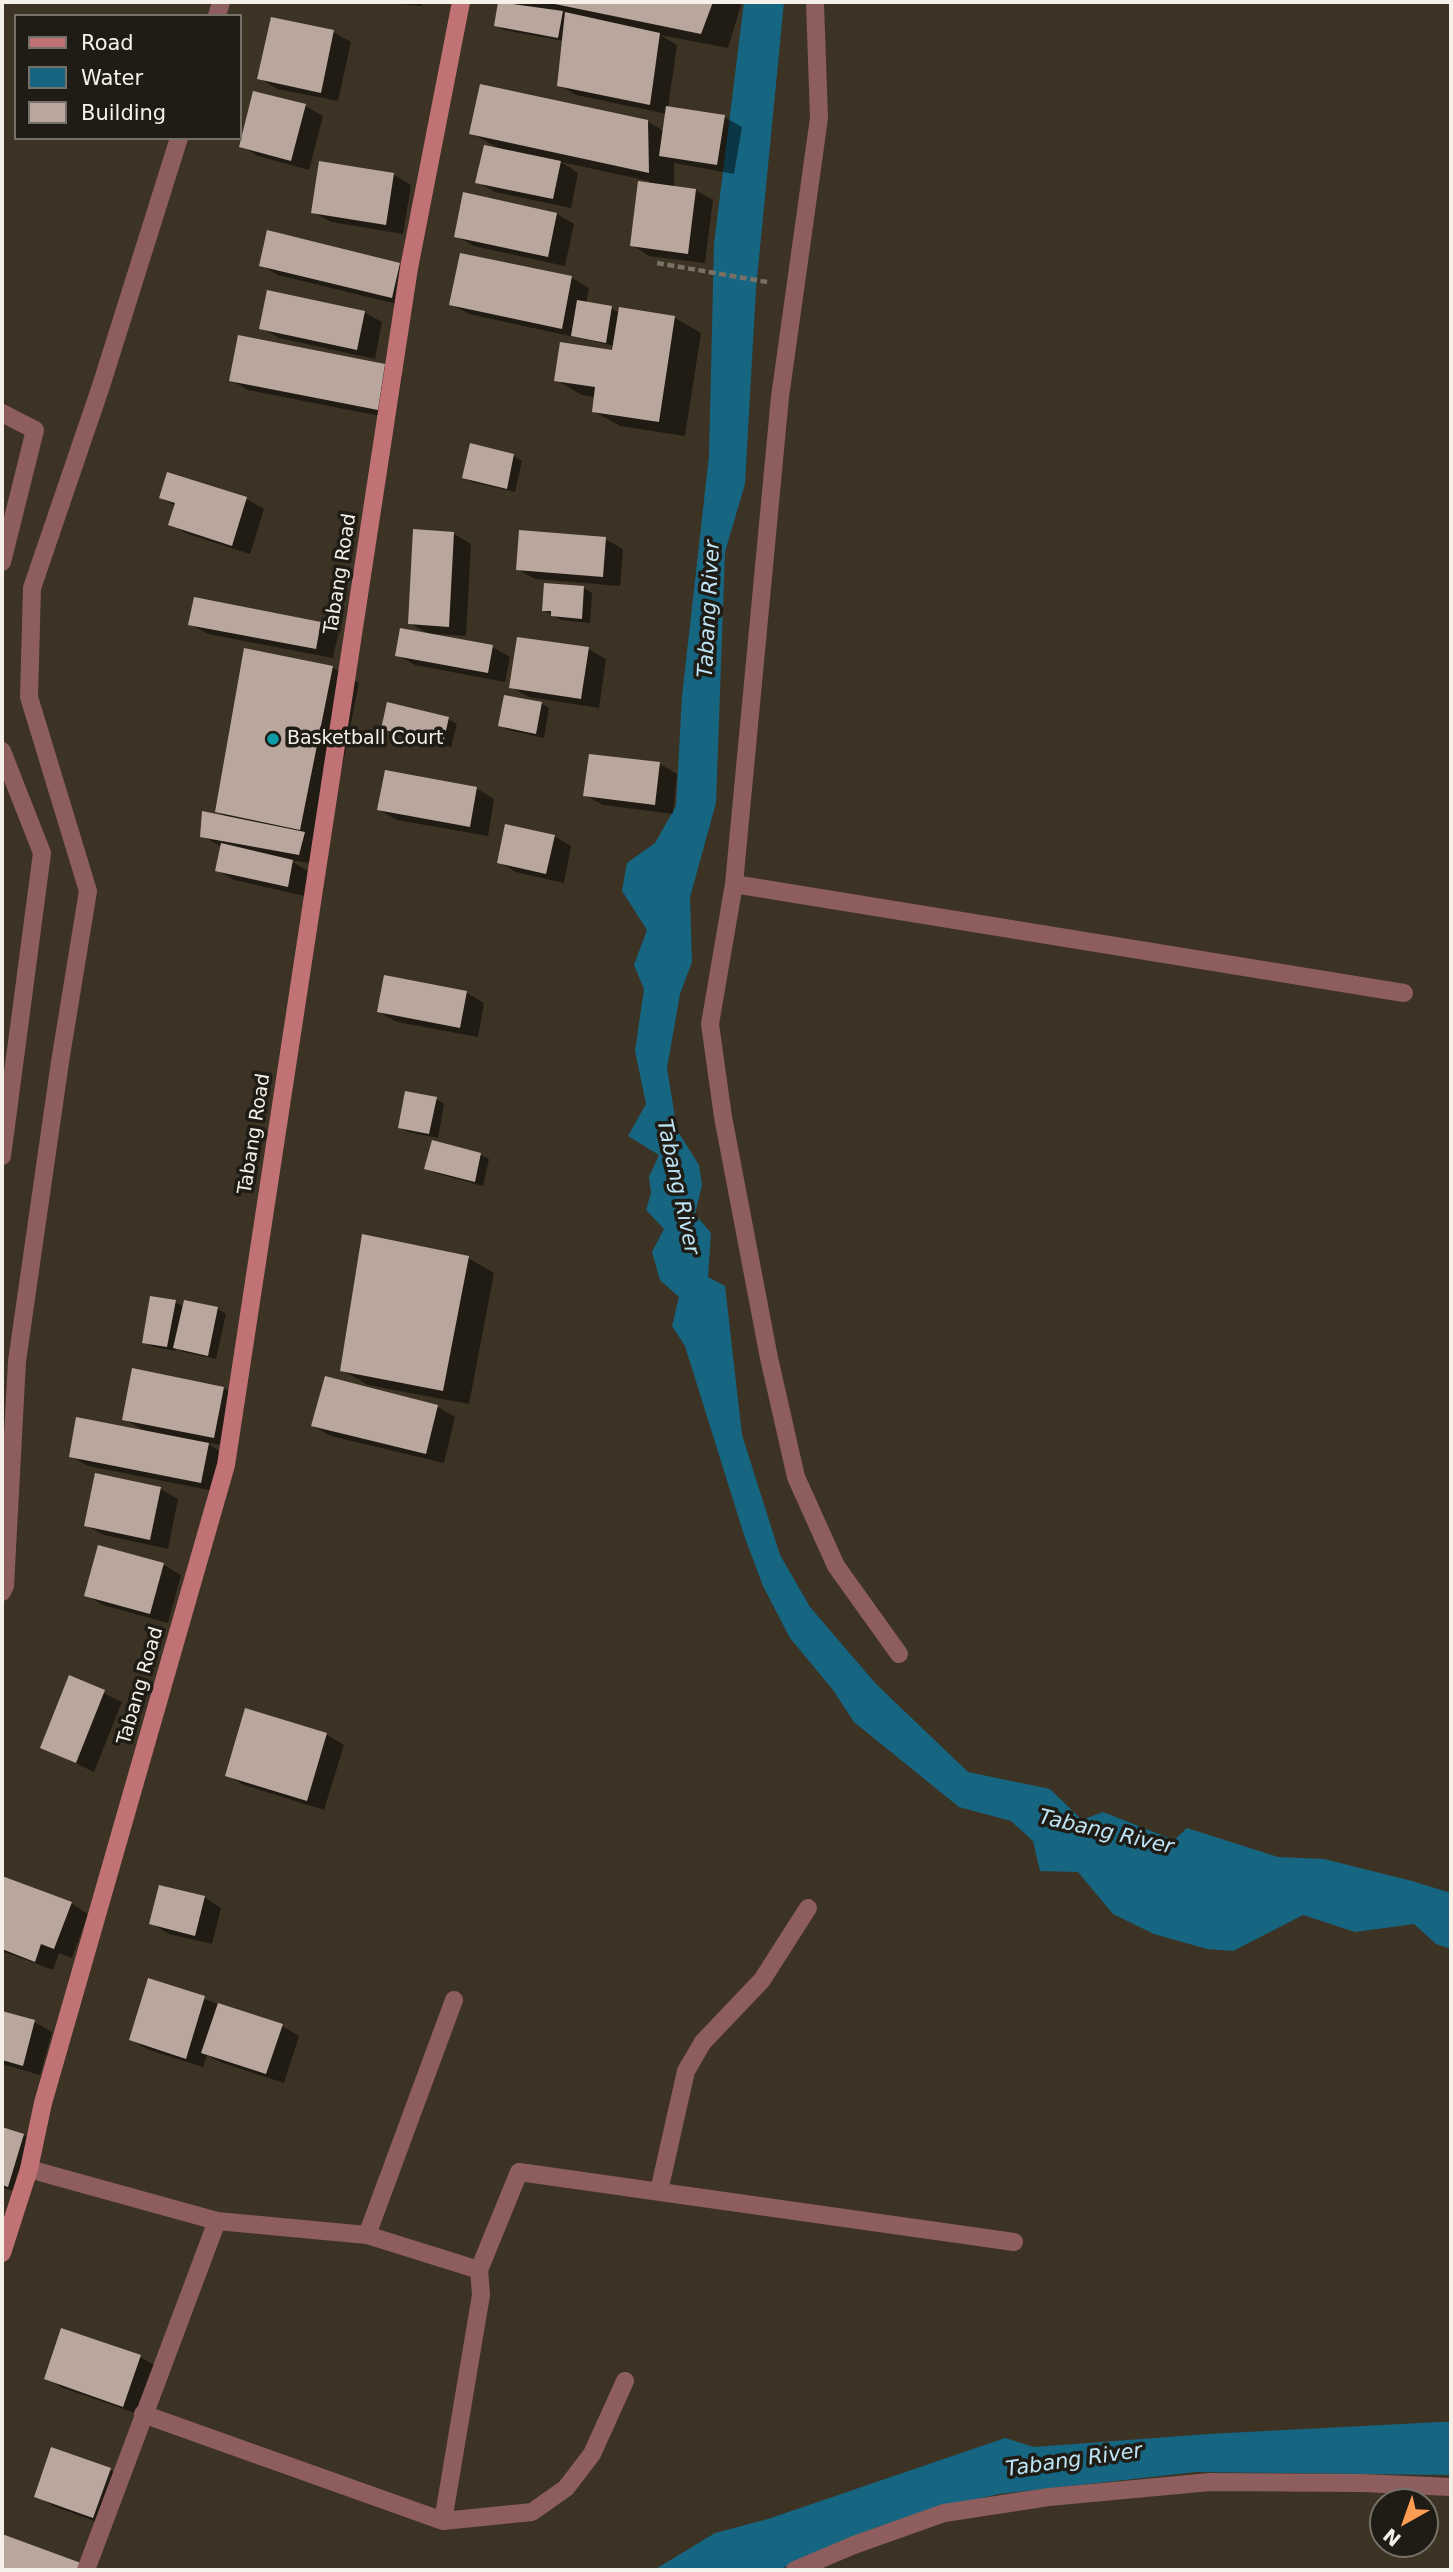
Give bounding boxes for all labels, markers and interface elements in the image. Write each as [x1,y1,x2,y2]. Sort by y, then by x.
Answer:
legend [14,14,242,140]
text: Road [81,31,134,55]
text: Water [81,66,143,90]
text: Building [81,101,166,125]
street label: Tabang Road [320,512,362,636]
water label: Tabang River [694,540,726,678]
place label: Basketball Court [287,728,444,750]
marker: Basketball Court [265,731,281,747]
street label: Tabang Road [234,1072,276,1196]
water label: Tabang River [650,1117,704,1257]
street label: Tabang Road [113,1624,169,1748]
water label: Tabang River [1036,1805,1176,1861]
water label: Tabang River [1004,2439,1144,2483]
north arrow [1369,2488,1439,2558]
text: N [1379,2524,1405,2551]

